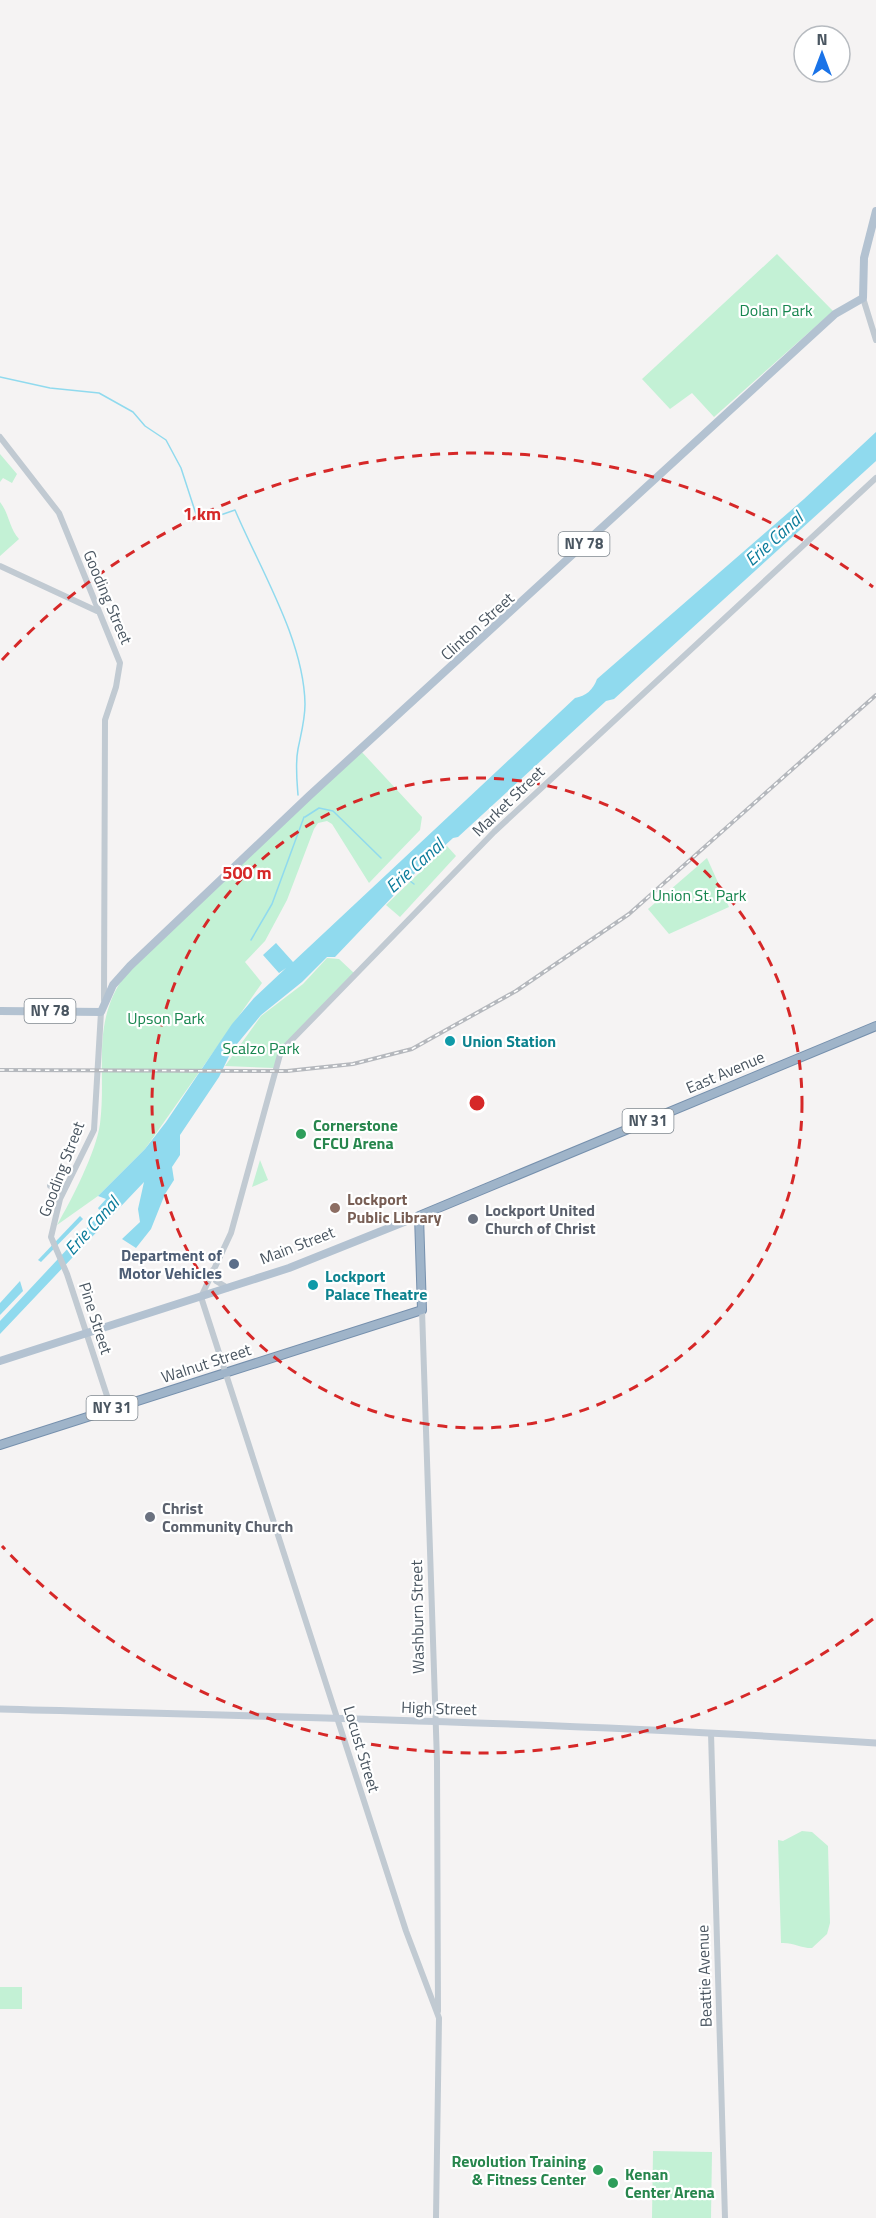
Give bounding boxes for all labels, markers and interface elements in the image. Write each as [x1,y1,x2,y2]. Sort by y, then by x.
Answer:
north arrow [792,24,852,84]
text: N [816,27,828,51]
park label: Dolan Park [739,298,813,322]
text: 1 km [183,500,221,527]
water label: Erie Canal [738,504,810,572]
road number: NY 78 [558,532,610,556]
street label: Gooding Street [77,546,139,648]
street label: Clinton Street [435,586,519,666]
street label: Market Street [466,760,550,842]
water label: Erie Canal [379,831,451,899]
text: 500 m [222,859,272,886]
park label: Union St. Park [652,883,747,907]
road number: NY 78 [25,999,76,1023]
park label: Upson Park [127,1006,205,1030]
place label: Union Station [462,1029,556,1053]
marker: Union Station [443,1034,457,1048]
park label: Scalzo Park [222,1036,300,1060]
street label: East Avenue [682,1045,768,1099]
centre of rings [467,1093,487,1113]
road number: NY 31 [622,1109,674,1133]
place label: Cornerstone CFCU Arena [313,1113,398,1155]
street label: Gooding Street [32,1118,90,1220]
marker: Cornerstone CFCU Arena [294,1127,308,1141]
place label: Lockport Public Library [347,1187,442,1229]
water label: Erie Canal [58,1189,127,1261]
place label: Lockport United Church of Christ [485,1198,596,1240]
marker: Lockport Public Library [328,1201,342,1215]
marker: Lockport United Church of Christ [466,1212,480,1226]
street label: Main Street [256,1220,338,1270]
place label: Department of Motor Vehicles [119,1243,222,1285]
marker: Department of Motor Vehicles [227,1257,241,1271]
place label: Lockport Palace Theatre [325,1264,427,1306]
marker: Lockport Palace Theatre [306,1278,320,1292]
street label: Pine Street [73,1279,119,1357]
street label: Walnut Street [158,1337,254,1389]
road number: NY 31 [86,1396,138,1420]
place label: Christ Community Church [162,1496,293,1538]
marker: Christ Community Church [143,1510,157,1524]
street label: Washburn Street [404,1560,430,1674]
street label: High Street [401,1695,478,1721]
street label: Locust Street [337,1703,387,1796]
street label: Beattie Avenue [690,1924,718,2028]
place label: Revolution Training & Fitness Center [452,2149,586,2191]
place label: Kenan Center Arena [625,2162,715,2204]
marker: Revolution Training & Fitness Center [591,2163,605,2177]
marker: Kenan Center Arena [606,2176,620,2190]

